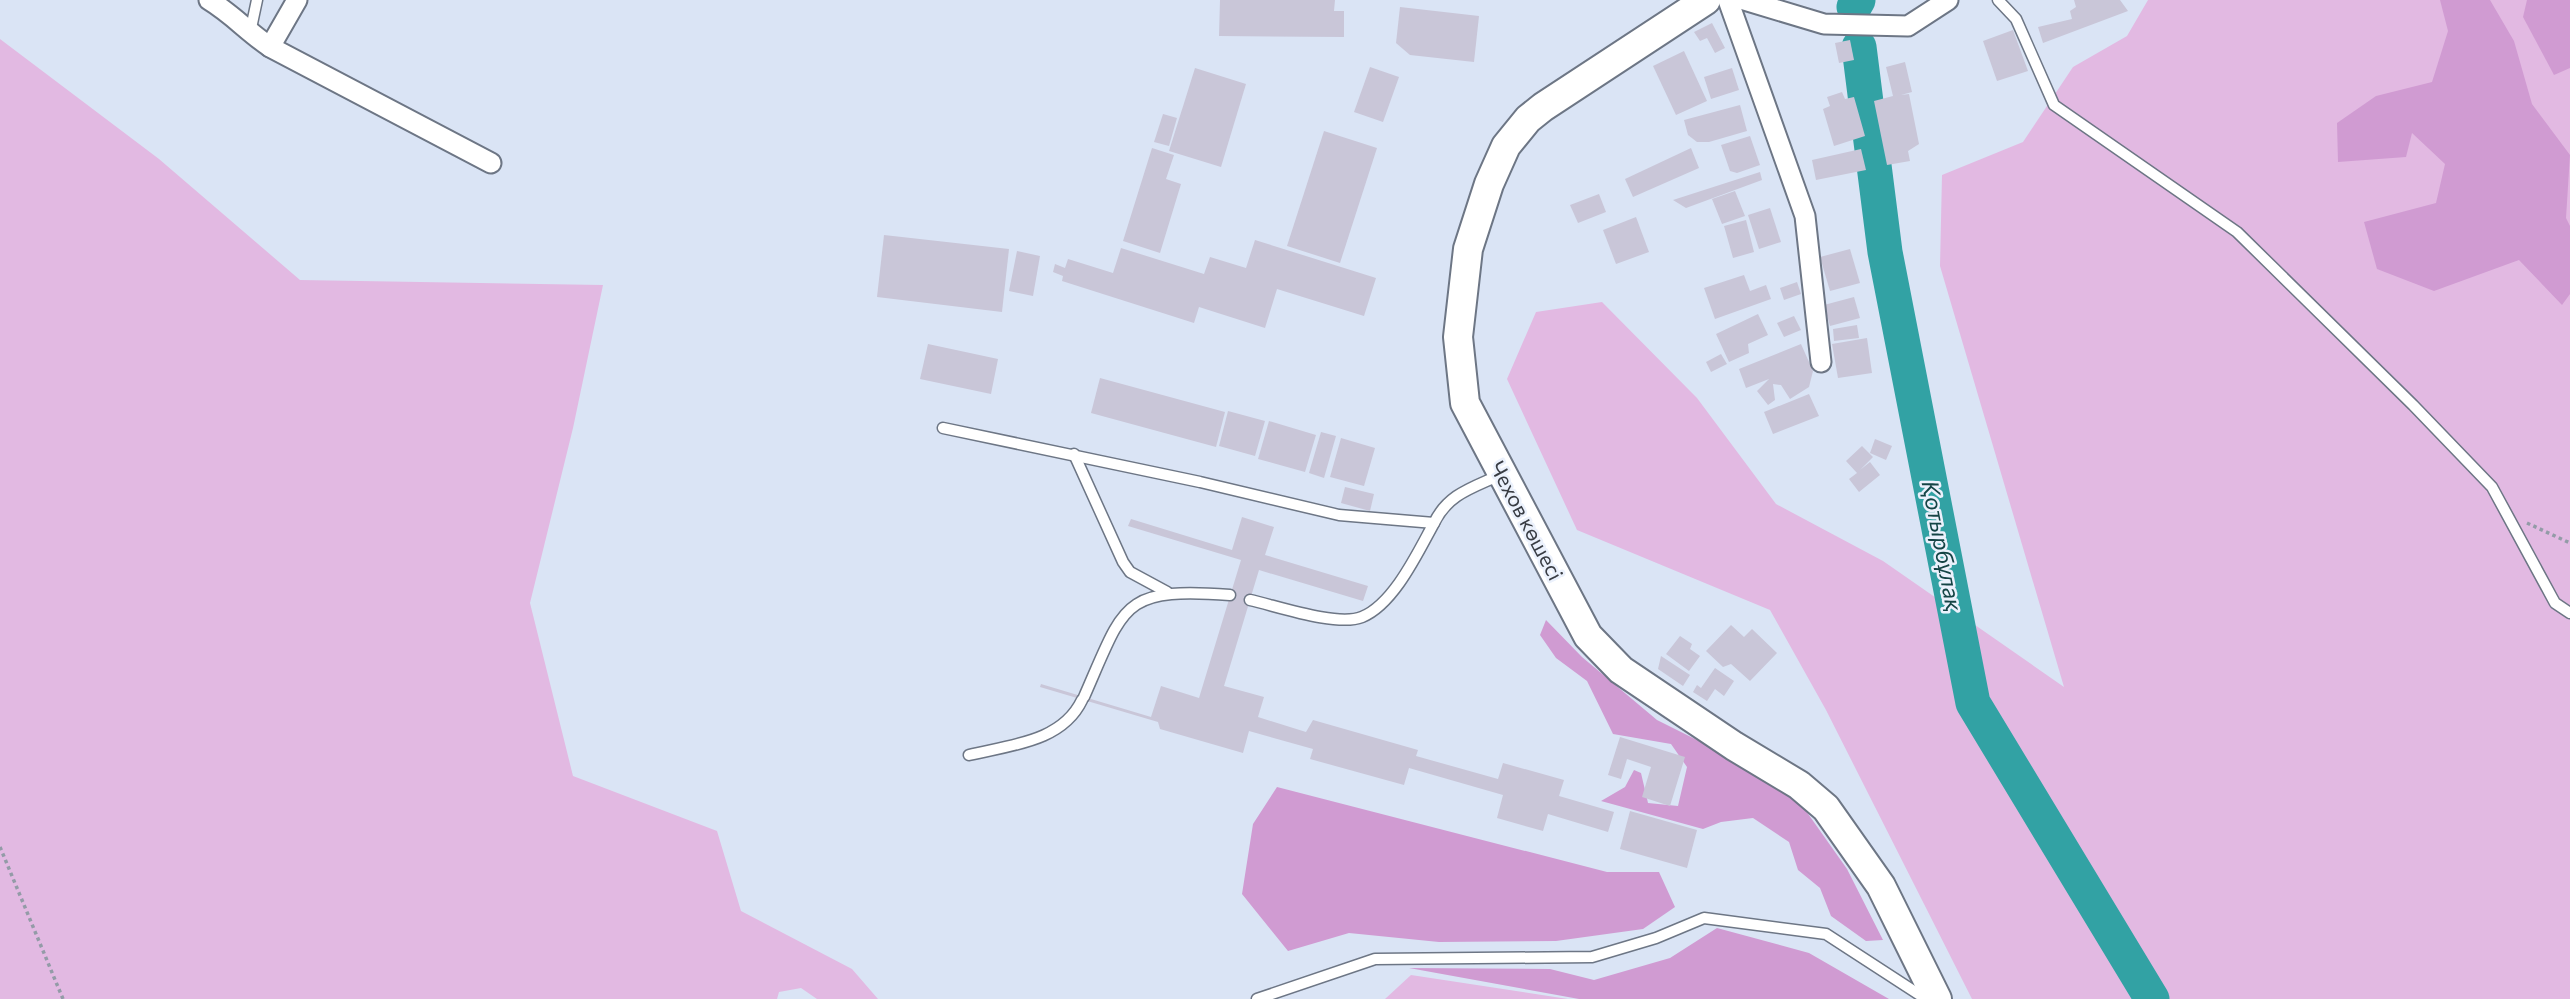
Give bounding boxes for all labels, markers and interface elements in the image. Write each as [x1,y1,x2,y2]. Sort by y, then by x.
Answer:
street label: Чехов көшесі [1485,456,1569,584]
water label: Қотырбұлақ [1917,478,1969,614]

